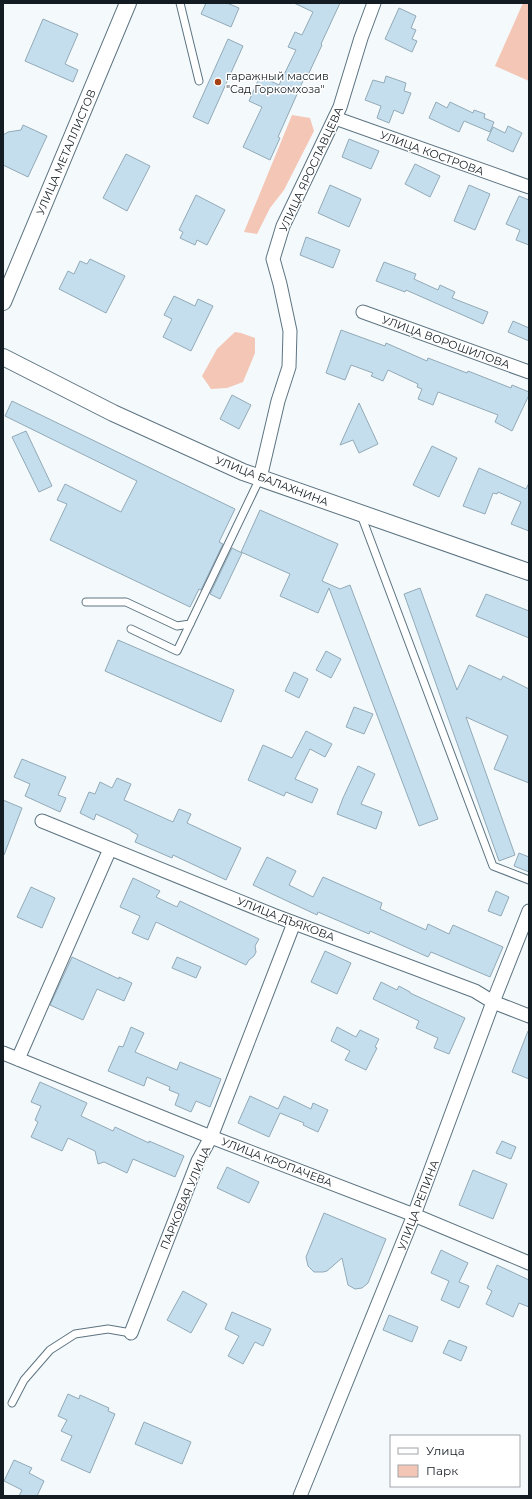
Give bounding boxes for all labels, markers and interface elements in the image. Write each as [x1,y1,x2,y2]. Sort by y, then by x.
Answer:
place label: гаражный массив "Сад Горкомхоза" [226,69,329,96]
marker: гаражный массив "Сад Горкомхоза" [213,77,223,87]
street label: УЛИЦА МЕТАЛЛИСТОВ [33,87,99,217]
street label: УЛИЦА ЯРОСЛАВЦЕВА [276,104,346,233]
street label: УЛИЦА КОСТРОВА [378,128,487,179]
street label: УЛИЦА ВОРОШИЛОВА [380,312,513,372]
street label: УЛИЦА БАЛАХНИНА [213,453,331,509]
street label: УЛИЦА ДЪЯКОВА [235,894,338,944]
street label: УЛИЦА КРОПАЧЕВА [219,1134,335,1190]
street label: ПАРКОВАЯ УЛИЦА [157,1143,213,1252]
street label: УЛИЦА РЕПИНА [394,1157,442,1252]
legend [390,1435,520,1487]
text: Улица [426,1443,465,1458]
text: Парк [426,1463,458,1478]

